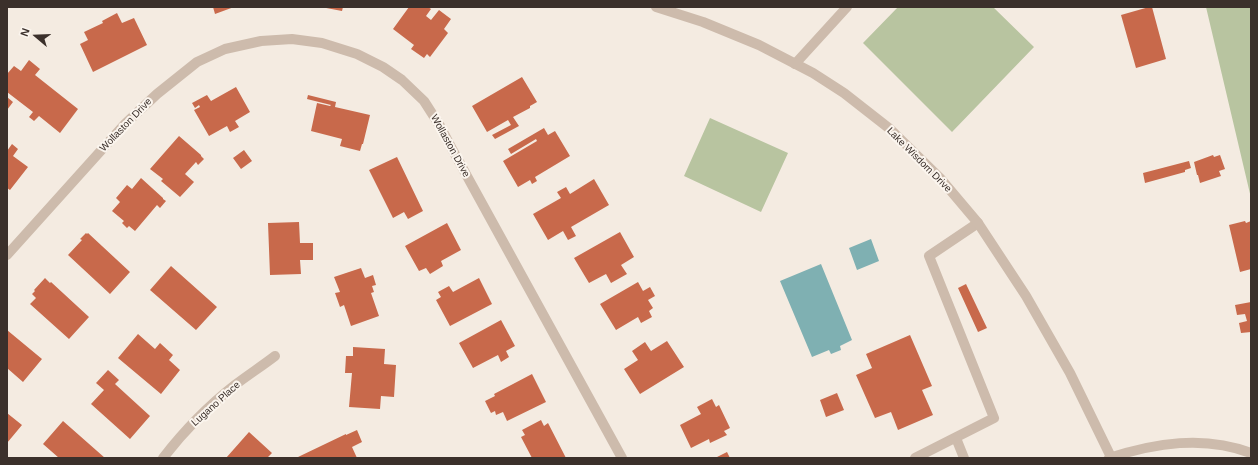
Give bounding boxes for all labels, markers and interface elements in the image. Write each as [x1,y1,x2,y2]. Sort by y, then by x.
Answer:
north arrow [16,16,56,56]
text: N [18,26,32,38]
street label: Wollaston Drive [97,96,155,154]
street label: Wollaston Drive [428,113,472,179]
street label: Lake Wisdom Drive [884,125,954,195]
street label: Lugano Place [189,379,243,429]

